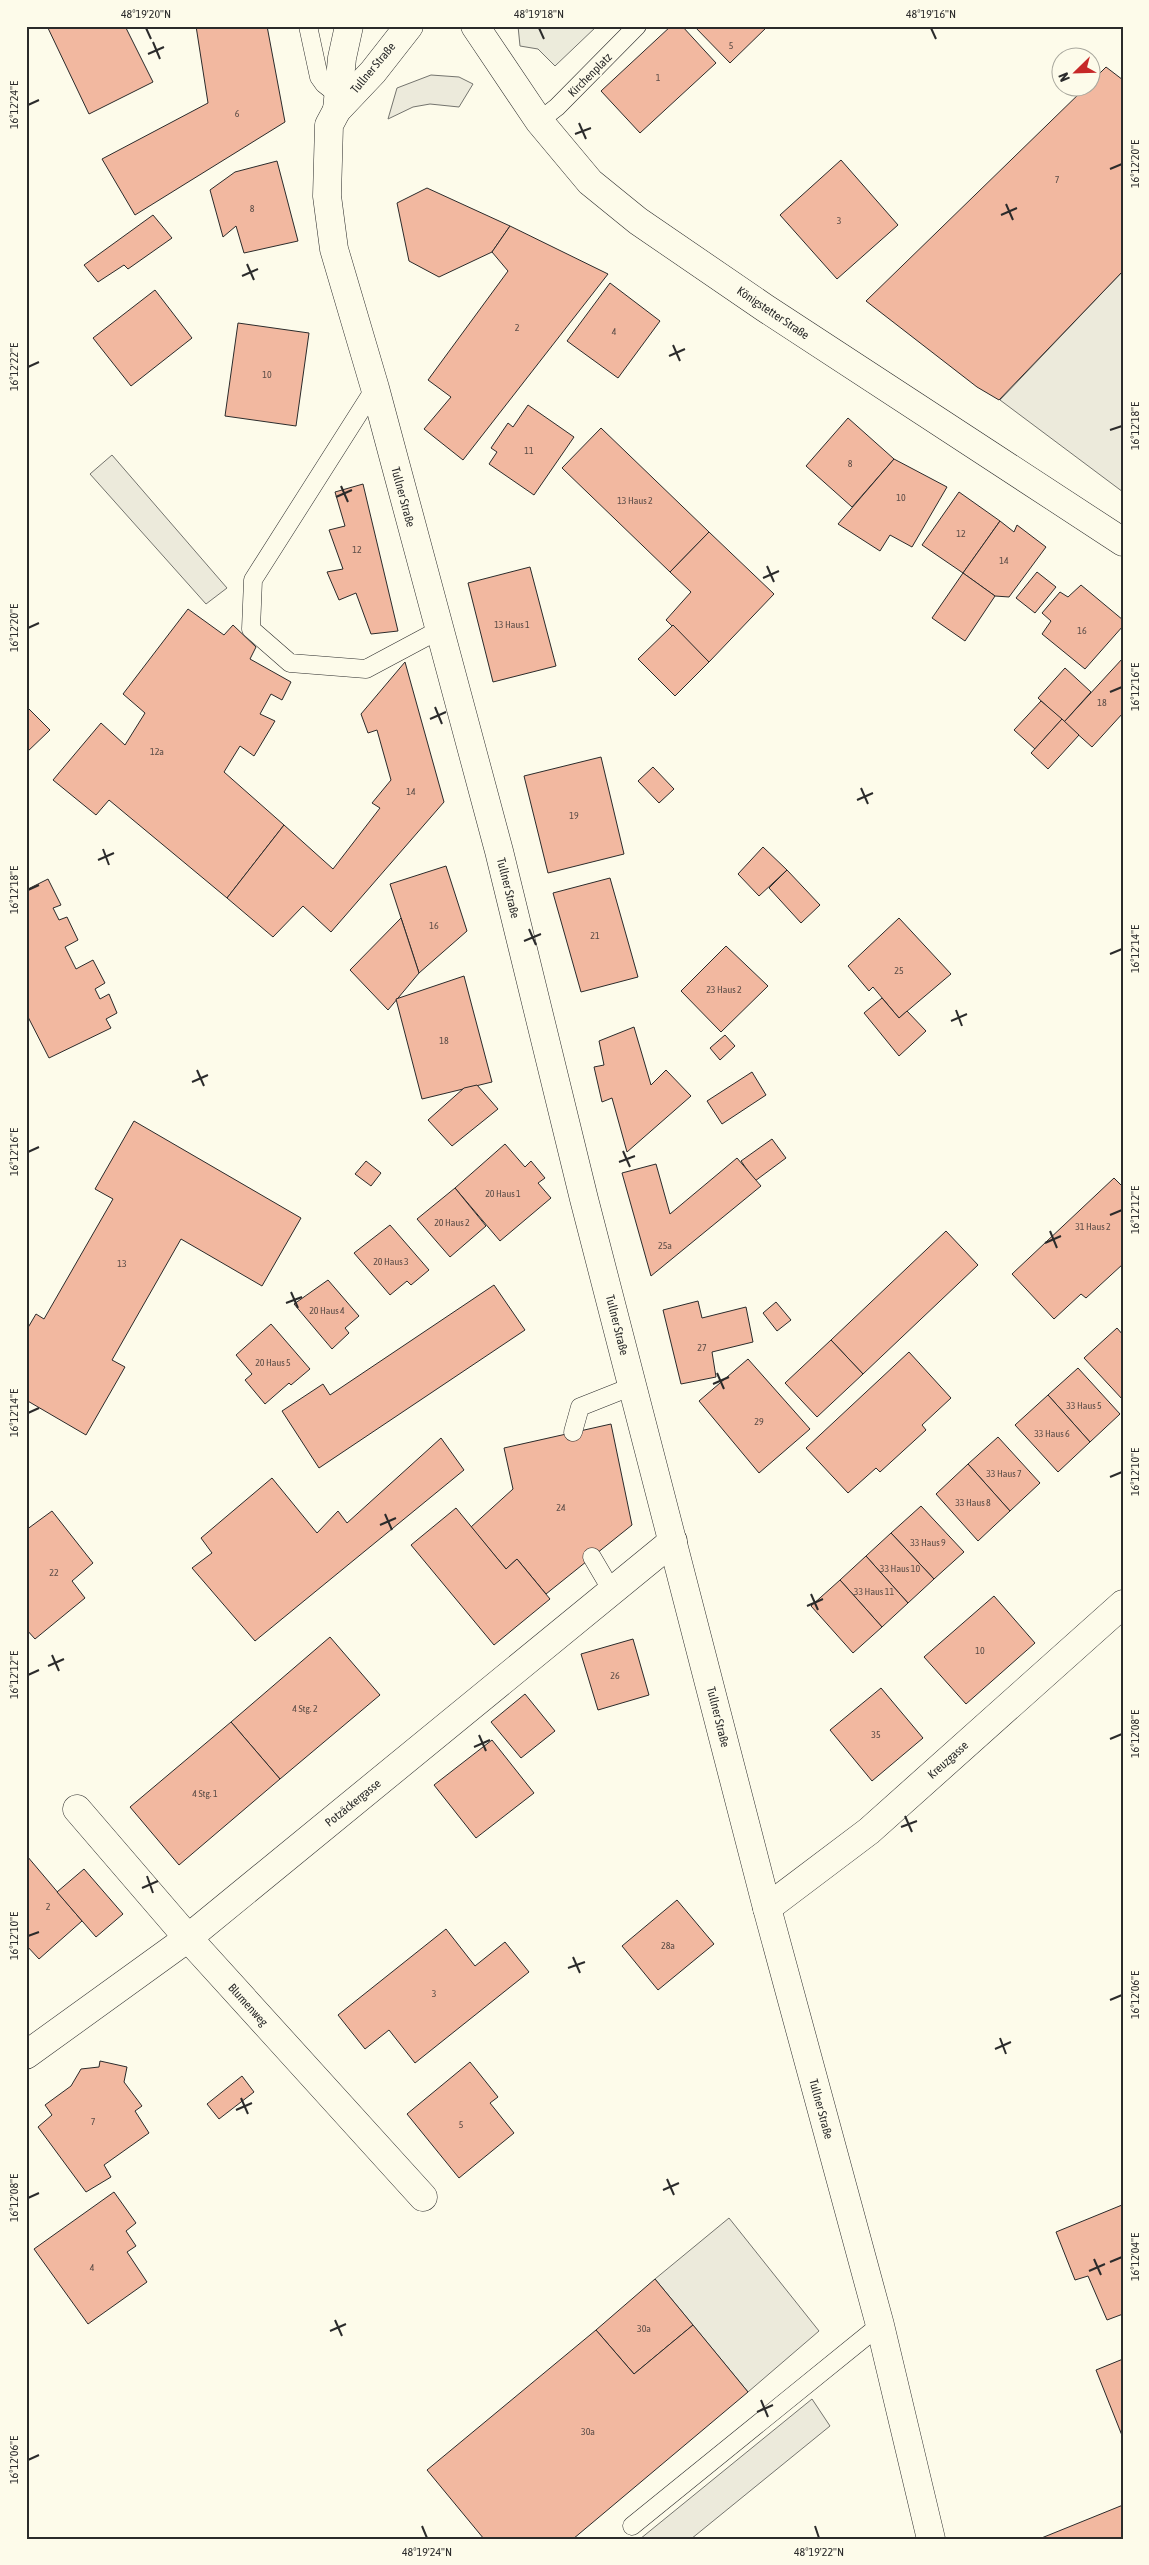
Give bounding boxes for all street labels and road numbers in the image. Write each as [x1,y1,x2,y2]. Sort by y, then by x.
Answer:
street label: Tullner Straße [348,40,398,96]
street label: Kirchenplatz [565,50,615,100]
street label: Königstetter Straße [734,284,812,342]
street label: Tullner Straße [388,465,418,529]
street label: Tullner Straße [494,856,522,920]
street label: Tullner Straße [603,1293,631,1357]
street label: Tullner Straße [704,1685,732,1749]
street label: Kreuzgasse [925,1738,971,1782]
street label: Potzäckergasse [322,1776,384,1830]
street label: Blumenweg [225,1981,271,2030]
street label: Tullner Straße [806,2077,836,2141]

